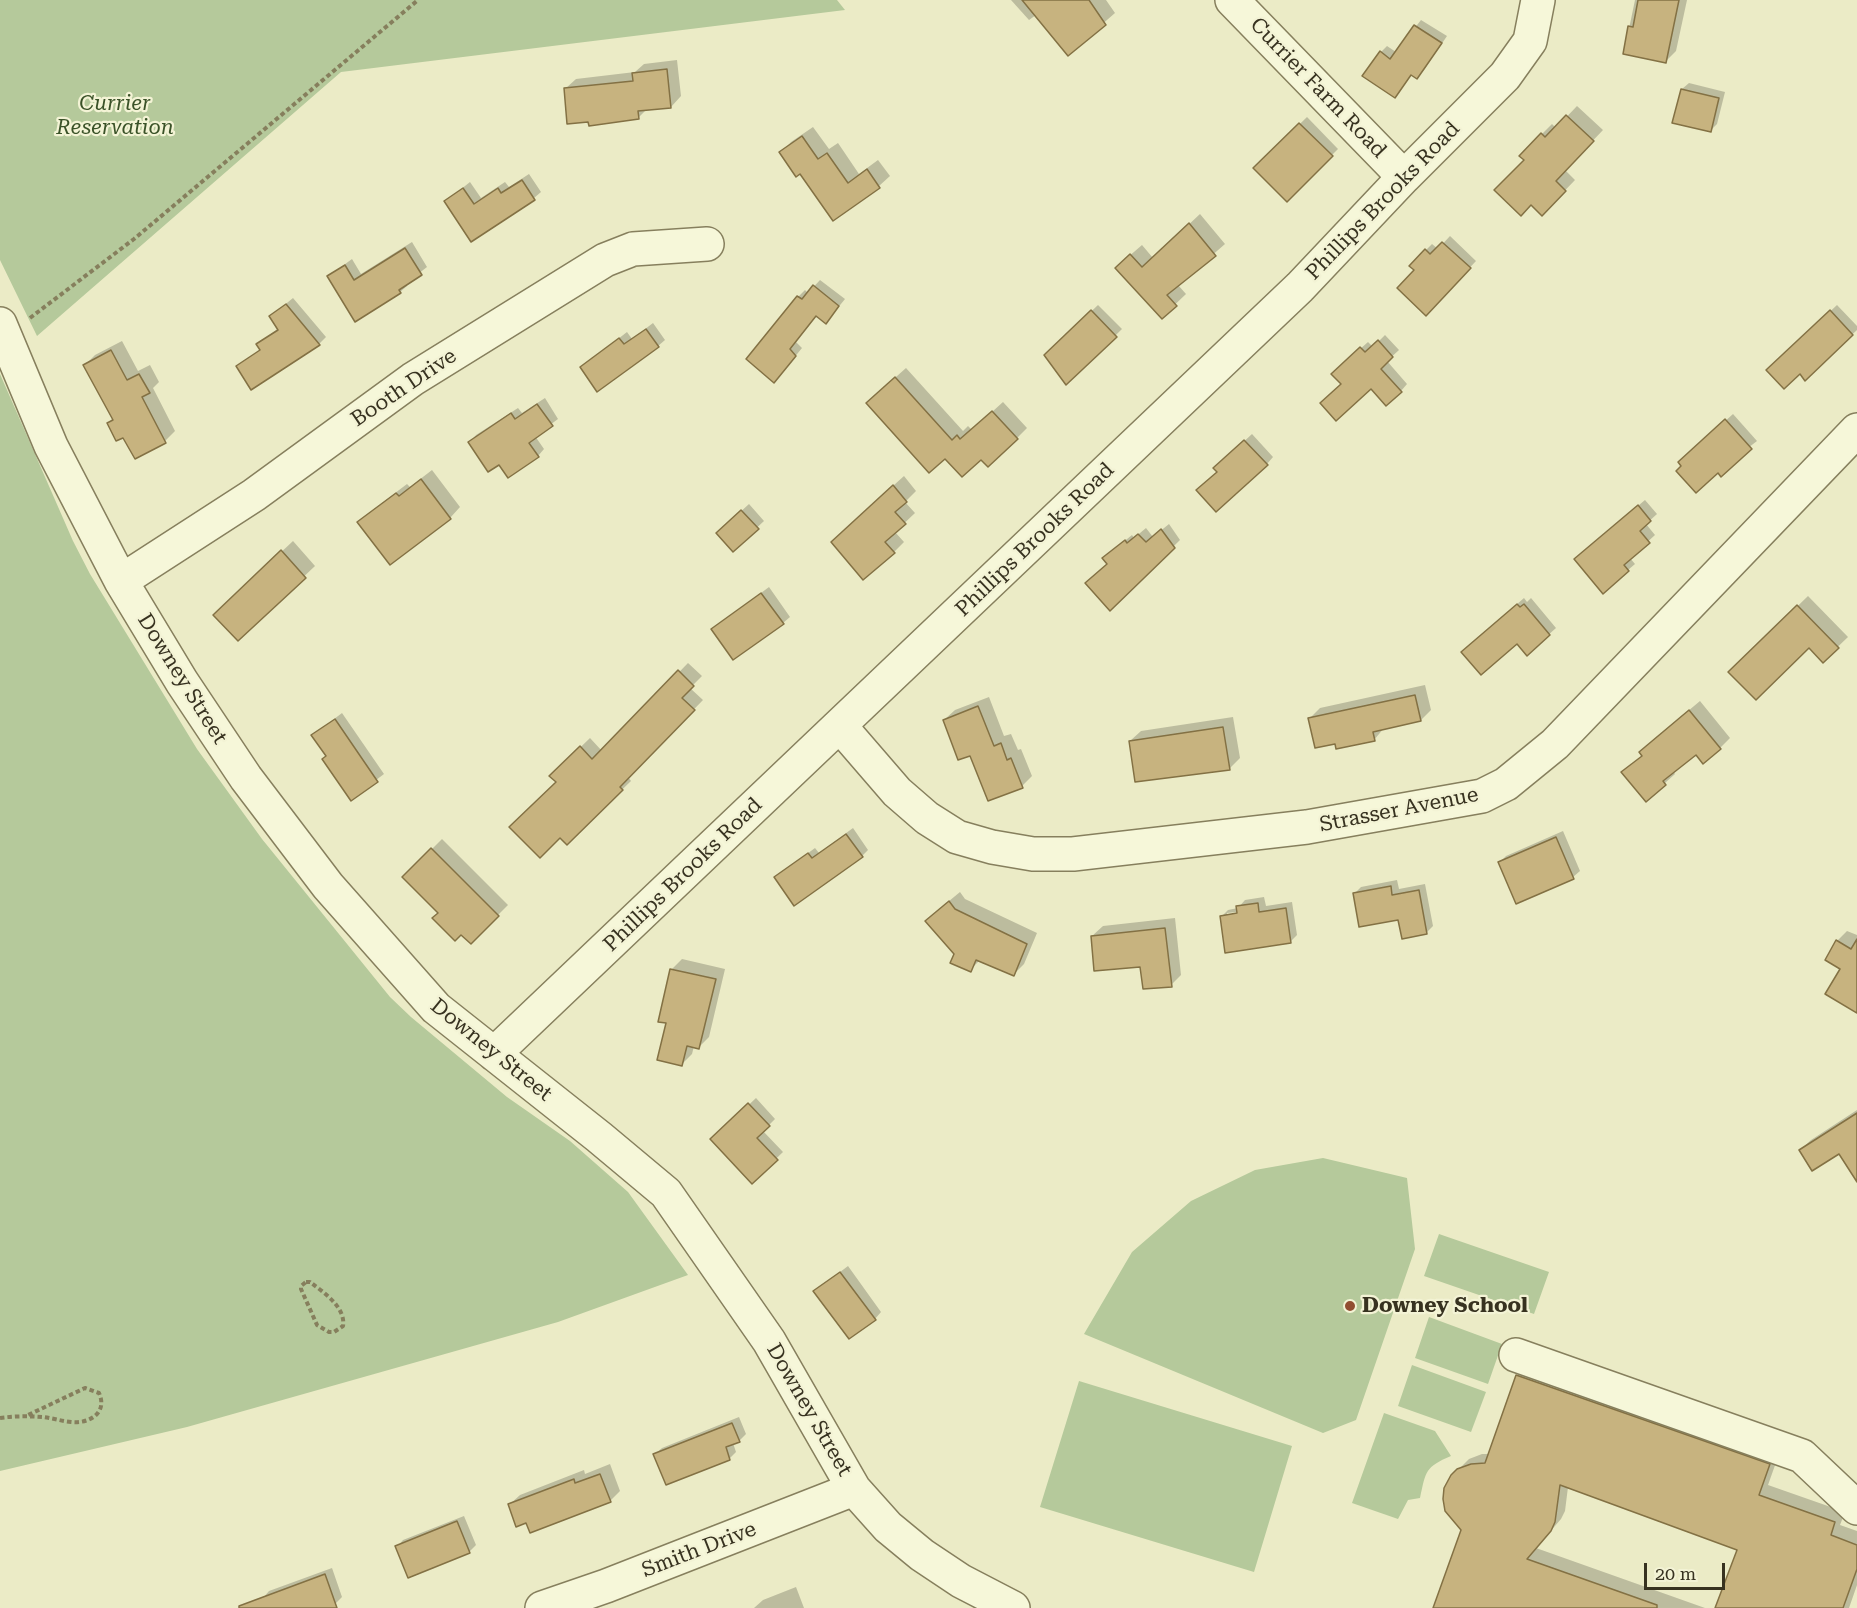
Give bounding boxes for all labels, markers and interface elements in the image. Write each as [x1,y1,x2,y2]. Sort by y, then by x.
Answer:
street label: Currier Farm Road [1245,13,1391,163]
park label: Currier Reservation [56,91,174,141]
street label: Phillips Brooks Road [1301,117,1465,285]
street label: Booth Drive [347,344,461,432]
street label: Phillips Brooks Road [951,458,1119,622]
street label: Downey Street [132,609,232,749]
street label: Strasser Avenue [1318,782,1480,838]
street label: Phillips Brooks Road [599,793,767,957]
street label: Downey Street [425,993,557,1107]
place label: Downey School [1362,1293,1528,1319]
marker: Downey School [1343,1299,1357,1313]
street label: Downey Street [761,1339,857,1481]
street label: Smith Drive [638,1517,760,1583]
scale bar [1647,1551,1728,1589]
text: 20 m [1655,1563,1696,1584]

